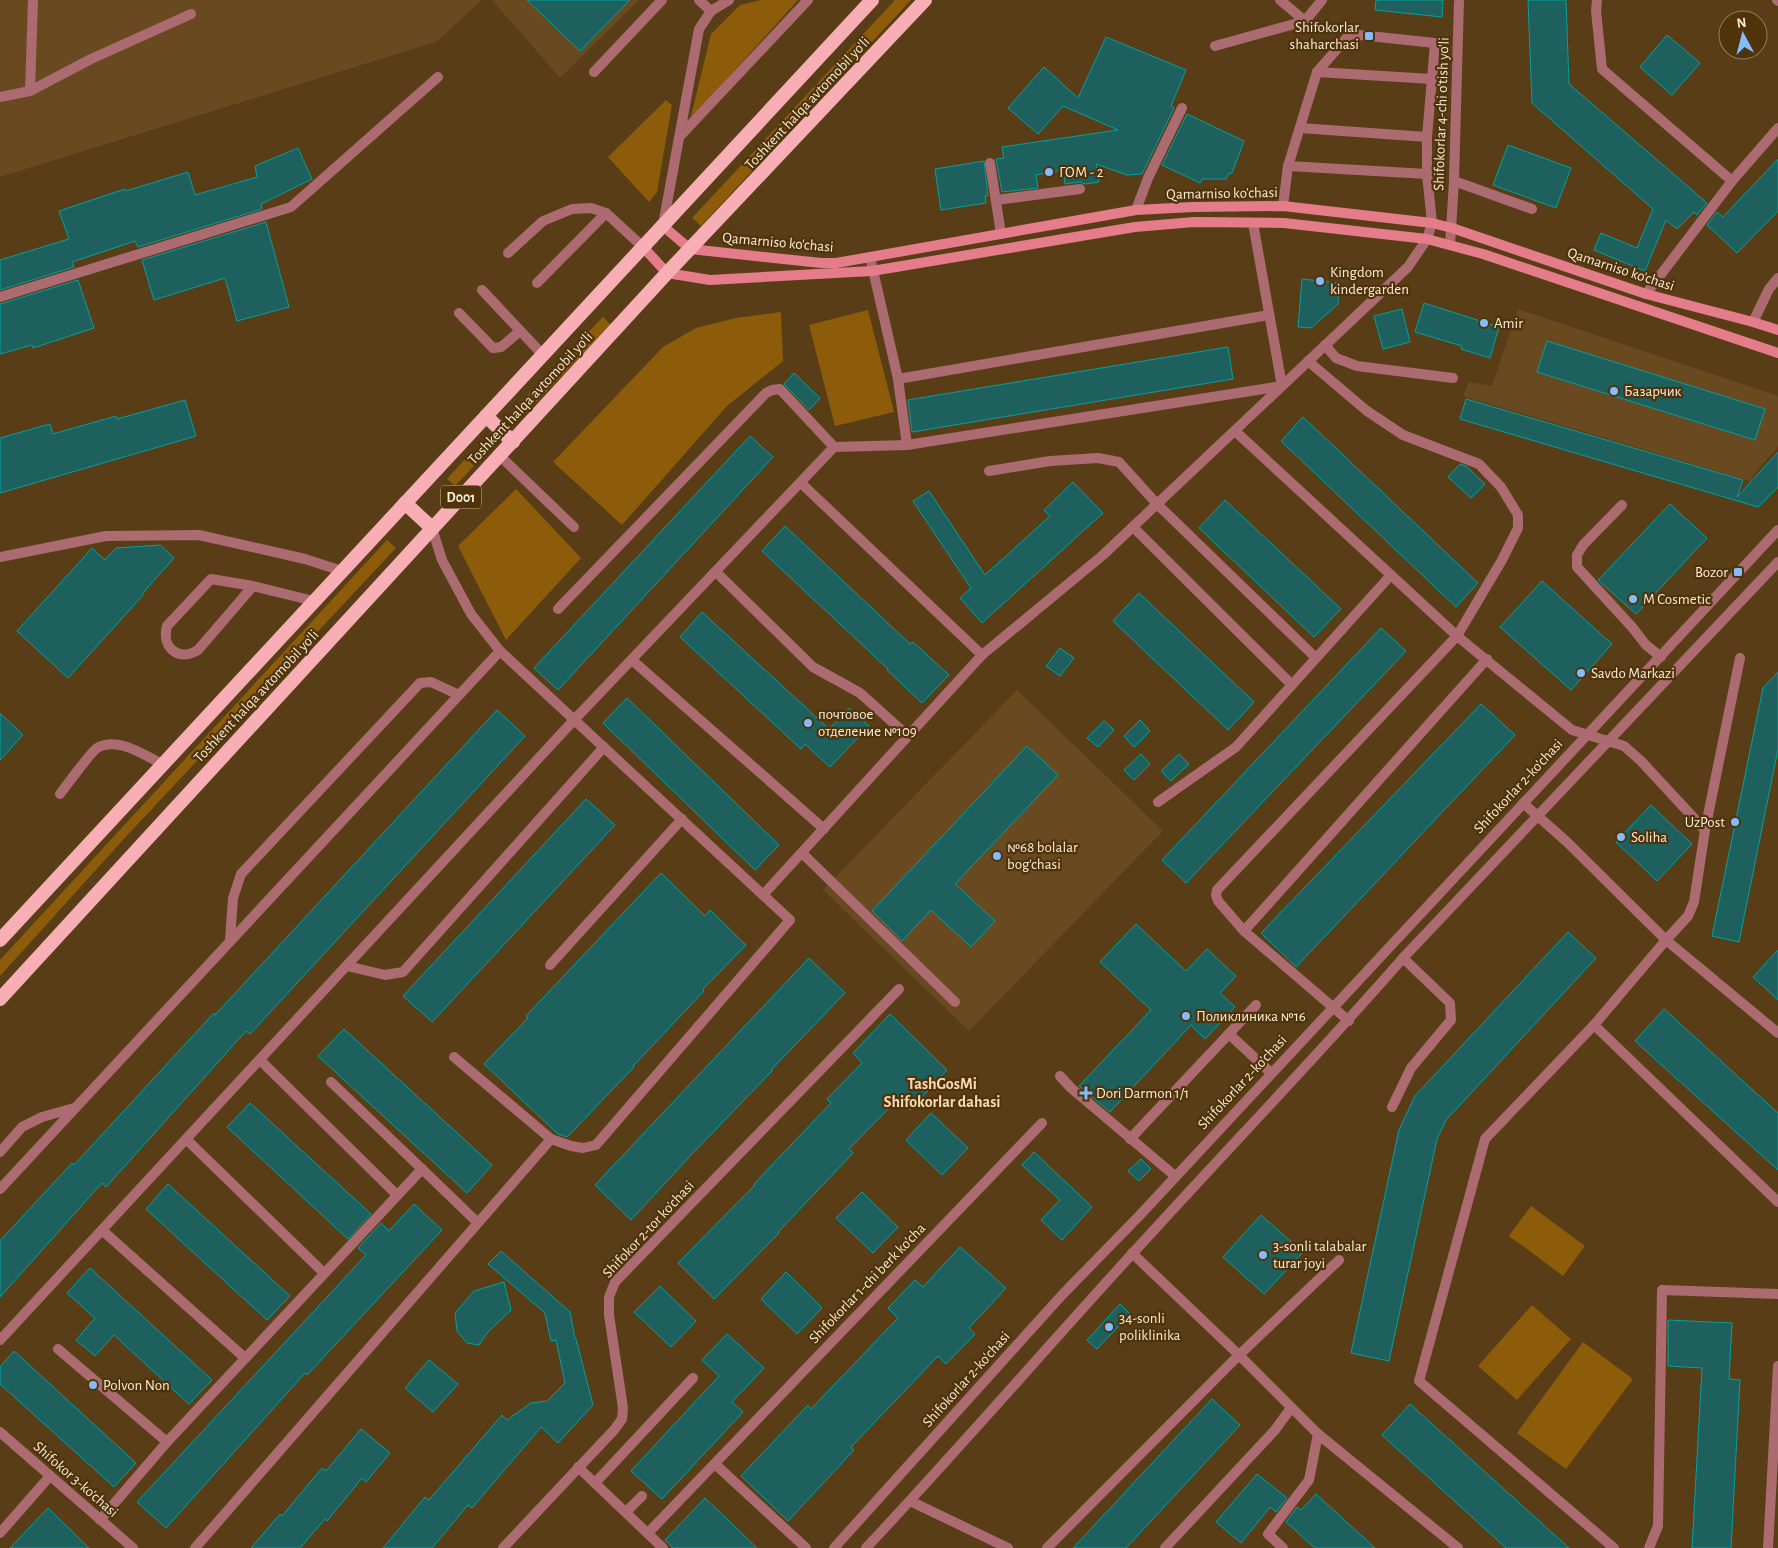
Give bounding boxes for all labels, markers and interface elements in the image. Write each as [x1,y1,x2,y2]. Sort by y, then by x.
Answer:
north arrow [1718,10,1768,60]
text: N [1736,16,1747,31]
place label: Shifokorlar shaharchasi [1290,20,1359,52]
marker: Shifokorlar shaharchasi [1363,30,1375,42]
street label: Toshkent halqa avtomobil yo'li [742,34,873,173]
street label: Shifokorlar 4-chi o'tish yo'li [1431,37,1452,191]
place label: ГОМ - 2 [1059,165,1104,180]
marker: ГОМ - 2 [1043,166,1055,178]
street label: Qamarniso ko'chasi [1166,185,1278,202]
street label: Qamarniso ko'chasi [722,230,834,255]
street label: Qamarniso ko'chasi [1565,245,1676,294]
place label: Kingdom kindergarden [1330,265,1409,297]
marker: Kingdom kindergarden [1314,275,1326,287]
place label: Amir [1494,316,1523,331]
marker: Amir [1478,317,1490,329]
street label: Toshkent halqa avtomobil yo'li [465,329,596,468]
place label: Базарчик [1624,384,1681,399]
marker: Базарчик [1608,385,1620,397]
road number: D001 [441,486,481,508]
place label: Bozor [1695,565,1728,580]
marker: Bozor [1732,566,1744,578]
place label: M Cosmetic [1643,592,1711,607]
marker: M Cosmetic [1627,593,1639,605]
street label: Toshkent halqa avtomobil yo'li [191,627,322,766]
place label: Savdo Markazi [1591,666,1675,681]
marker: Savdo Markazi [1575,667,1587,679]
place label: почтовое отделение №109 [818,707,917,739]
marker: почтовое отделение №109 [802,717,814,729]
street label: Shifokorlar 2-ko'chasi [1471,736,1566,836]
place label: UzPost [1685,815,1725,830]
marker: UzPost [1729,816,1741,828]
place label: Soliha [1631,830,1667,845]
marker: Soliha [1615,831,1627,843]
place label: №68 bolalar bog'chasi [1007,840,1078,872]
marker: №68 bolalar bog'chasi [991,850,1003,862]
place label: Поликлиника №16 [1196,1009,1306,1024]
marker: Поликлиника №16 [1180,1010,1192,1022]
street label: Shifokorlar 2-ko'chasi [1195,1032,1290,1132]
district label: TashGosMi Shifokorlar dahasi [884,1076,1000,1110]
place label: Dori Darmon 1/1 [1096,1086,1189,1101]
marker: Dori Darmon 1/1 [1080,1087,1092,1099]
street label: Shifokor 2-tor ko'chasi [600,1178,697,1281]
street label: Shifokorlar 1-chi berk ko'cha [806,1220,928,1346]
place label: 3-sonli talabalar turar joyi [1273,1239,1367,1271]
marker: 3-sonli talabalar turar joyi [1257,1249,1269,1261]
place label: 34-sonli poliklinika [1119,1311,1180,1343]
marker: 34-sonli poliklinika [1103,1321,1115,1333]
street label: Shifokorlar 2-ko'chasi [920,1329,1013,1430]
place label: Polvon Non [103,1378,170,1393]
marker: Polvon Non [87,1379,99,1391]
street label: Shifokor 3-ko'chasi [30,1439,121,1520]

